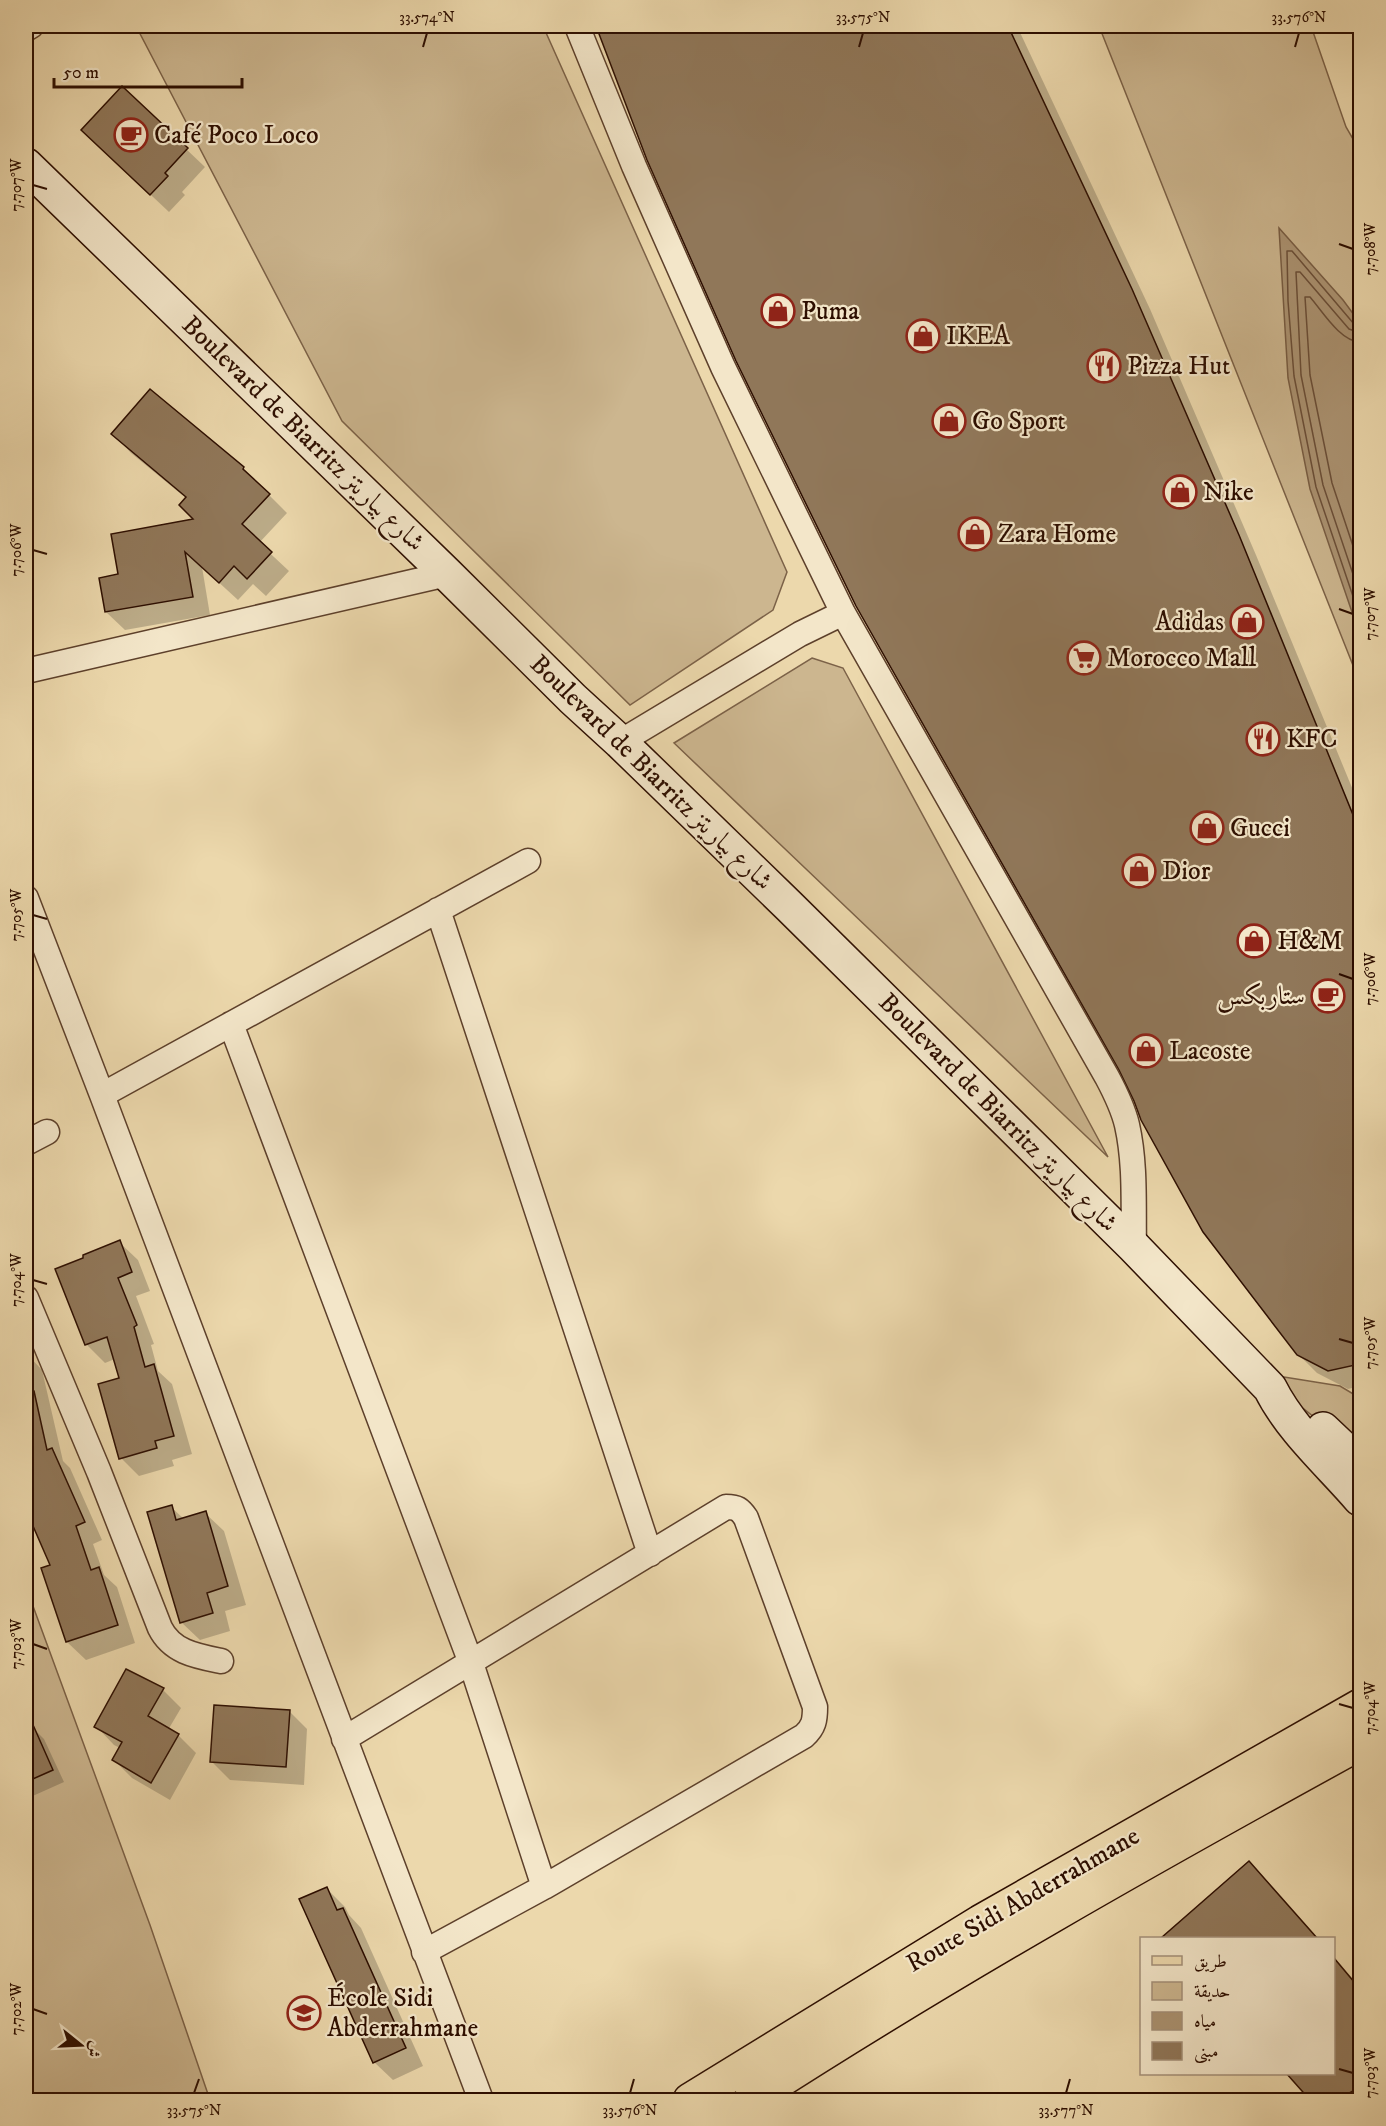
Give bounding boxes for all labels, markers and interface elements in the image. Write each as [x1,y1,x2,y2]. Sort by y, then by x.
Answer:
text: 33.574°N [399,8,455,27]
text: 33.575°N [836,8,890,27]
text: 33.576°N [1272,8,1326,27]
scale bar [54,51,242,89]
text: 50 m [63,62,99,84]
cafe icon: Café Poco Loco [113,117,149,153]
place label: Café Poco Loco [154,119,319,152]
text: 7.707°W [7,158,26,211]
text: 7.708°W [1361,222,1380,275]
shop icon: Puma [760,293,796,329]
place label: Puma [801,295,859,328]
street label: Boulevard de Biarritz شارع بياريتز [172,309,432,562]
shop icon: IKEA [905,318,941,354]
place label: IKEA [946,320,1010,353]
restaurant icon: Pizza Hut [1086,348,1122,384]
place label: Pizza Hut [1127,350,1230,383]
shop icon: Go Sport [931,403,967,439]
place label: Go Sport [972,405,1066,438]
shop icon: Nike [1162,474,1198,510]
place label: Nike [1203,476,1254,509]
shop icon: Zara Home [957,516,993,552]
place label: Zara Home [998,518,1116,551]
text: 7.706°W [7,523,26,576]
text: 7.707°W [1361,587,1380,640]
shop icon: Adidas [1229,604,1265,640]
place label: Adidas [1155,606,1224,639]
supermarket icon: Morocco Mall [1066,640,1102,676]
place label: Morocco Mall [1107,642,1256,675]
street label: Boulevard de Biarritz شارع بياريتز [520,648,780,901]
restaurant icon: KFC [1245,721,1281,757]
place label: KFC [1286,723,1338,756]
shop icon: Gucci [1189,810,1225,846]
place label: Gucci [1230,812,1290,845]
shop icon: Dior [1121,853,1157,889]
place label: Dior [1162,855,1211,888]
text: 7.705°W [7,889,26,941]
shop icon: H&M [1236,923,1272,959]
place label: H&M [1277,925,1343,958]
text: 7.706°W [1361,952,1380,1005]
cafe icon: ستاربكس [1310,978,1346,1014]
place label: ستاربكس [1217,980,1305,1013]
street label: Boulevard de Biarritz شارع بياريتز [868,986,1125,1243]
shop icon: Lacoste [1128,1033,1164,1069]
place label: Lacoste [1169,1035,1250,1068]
text: 7.704°W [7,1253,26,1307]
text: 7.705°W [1361,1317,1380,1369]
text: 7.703°W [7,1618,26,1669]
text: 7.704°W [1361,1681,1380,1735]
street label: Route Sidi Abderrahmane [900,1820,1146,1980]
legend [1140,1937,1335,2075]
text: طريق [1194,1951,1227,1973]
text: حديقة [1194,1981,1230,2003]
place label: École Sidi Abderrahmane [327,1982,478,2045]
text: 7.702°W [7,1983,26,2035]
school or university icon: École Sidi Abderrahmane [286,1995,322,2031]
text: مياه [1194,2011,1216,2033]
north arrow [51,2015,111,2075]
text: ش [82,2039,106,2060]
text: مبنى [1194,2041,1219,2064]
text: 7.703°W [1361,2047,1380,2098]
text: 33.575°N [167,2101,221,2120]
text: 33.576°N [603,2101,657,2120]
text: 33.577°N [1039,2101,1093,2120]

